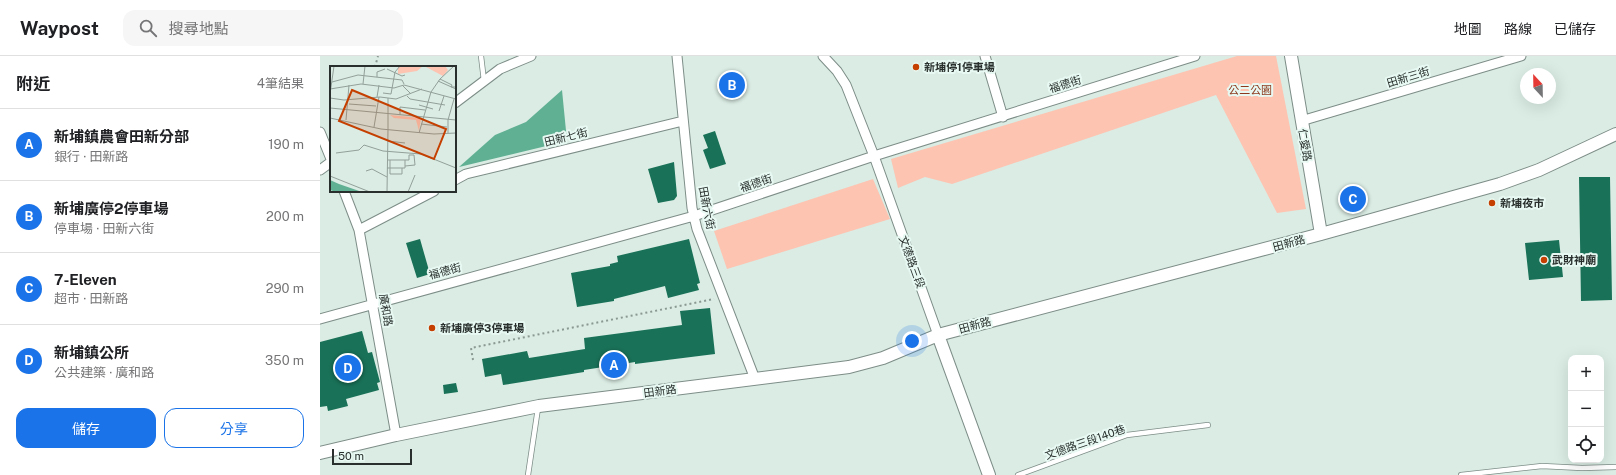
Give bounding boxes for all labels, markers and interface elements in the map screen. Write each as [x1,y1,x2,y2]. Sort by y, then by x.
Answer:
search box [123,10,403,46]
text: Waypost [20,17,99,39]
icon: search [137,17,159,39]
text: 搜尋地點 [169,20,229,37]
text: 地圖 [1454,21,1482,37]
text: 路線 [1504,21,1532,37]
text: 已儲存 [1554,21,1596,37]
place label: 新埔停1停車場 [924,61,995,73]
marker: 新埔停1停車場 [911,62,921,72]
street label: 田新三街 [1385,65,1431,89]
inset map [330,66,456,192]
north arrow [1520,68,1556,104]
pin: B [719,70,745,100]
street label: 福德街 [1047,73,1083,95]
text: 附近 [16,74,50,94]
text: 4筆結果 [257,76,304,91]
park label: 公二公園 [1228,84,1272,96]
street label: 田新七街 [543,126,589,148]
text: 新埔鎮農會田新分部 [54,128,189,145]
street label: 仁愛路 [1296,128,1314,162]
text: A [24,137,34,152]
text: 190 m [268,137,304,152]
text: 銀行 · 田新路 [54,149,128,164]
street label: 福德街 [738,172,774,194]
pin: C [1340,184,1366,214]
street label: 田新六街 [697,185,717,231]
place label: 新埔夜市 [1500,197,1544,209]
marker: 新埔夜市 [1487,198,1497,208]
text: 新埔廣停2停車場 [54,200,169,217]
text: B [25,209,33,224]
text: 200 m [266,209,304,224]
text: 停車場 · 田新六街 [54,221,154,236]
street label: 田新路 [1272,233,1306,253]
street label: 文德路三段 [897,234,927,290]
place label: 武財神廟 [1552,254,1596,266]
marker: 武財神廟 [1539,255,1549,265]
street label: 福德街 [428,261,462,281]
text: 7-Eleven [54,271,117,288]
text: C [24,281,34,296]
text: 290 m [266,281,304,296]
text: 超市 · 田新路 [54,291,128,306]
street label: 廣和路 [377,293,395,327]
street label: 田新路 [958,315,992,335]
place label: 新埔廣停3停車場 [440,322,524,334]
marker: 新埔廣停3停車場 [427,323,437,333]
your location [902,331,922,351]
text: 新埔鎮公所 [54,344,129,361]
pin: A [601,350,627,380]
text: D [24,353,34,368]
text: 350 m [265,353,304,368]
pin: D [335,353,361,383]
map controls [1568,355,1604,463]
button: + [1568,355,1604,391]
text: 公共建築 · 廣和路 [54,365,154,380]
street label: 田新路 [643,383,677,399]
button: − [1568,391,1604,427]
button: 儲存 [16,408,156,448]
button: 分享 [164,408,304,448]
street label: 文德路三段140巷 [1043,423,1127,461]
button: locate [1568,427,1604,463]
scale bar [332,447,412,466]
text: 50 m [338,450,364,462]

